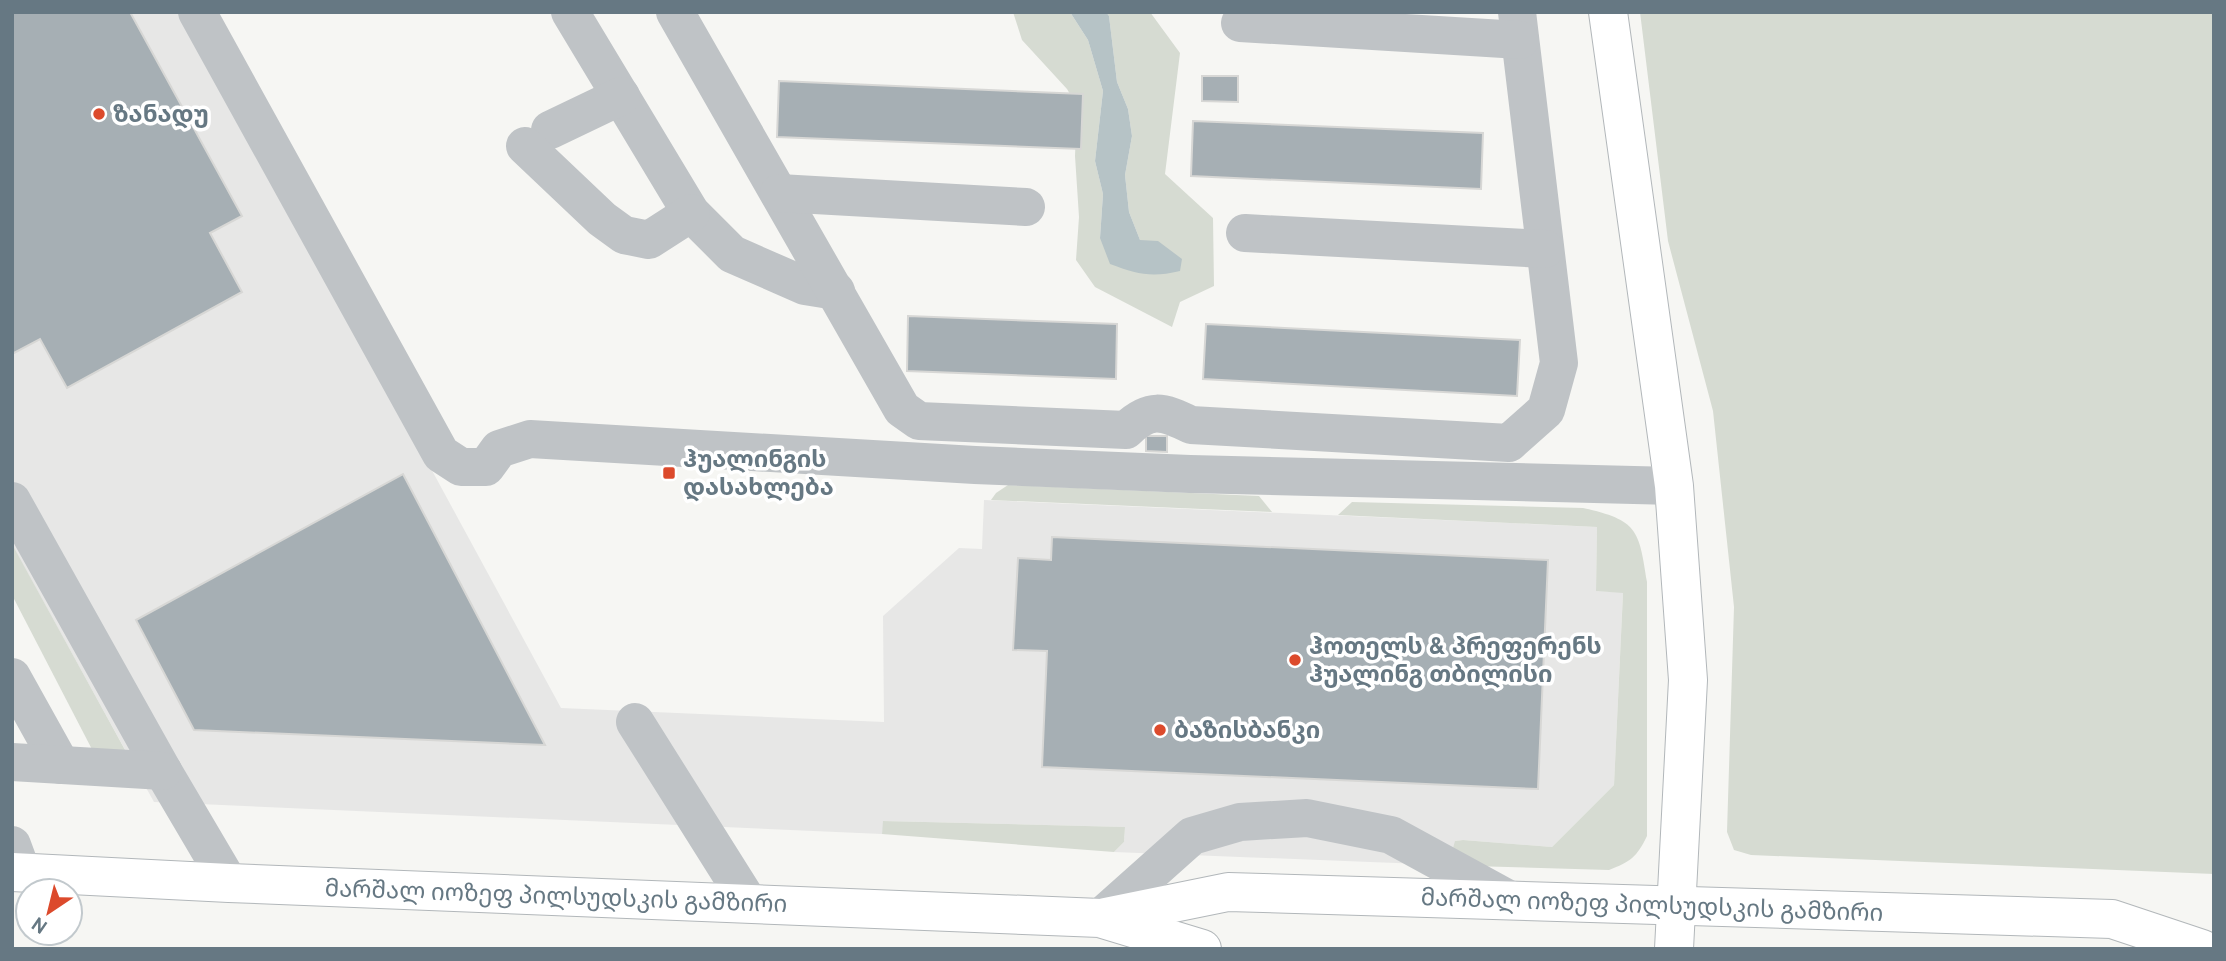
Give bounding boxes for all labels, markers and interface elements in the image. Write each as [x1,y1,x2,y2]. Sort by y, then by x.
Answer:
place label: ზანადუ [113,101,209,131]
marker: ზანადუ [91,106,107,122]
place label: ჰუალინგის დასახლება [683,446,834,504]
marker: ჰუალინგის დასახლება [661,465,677,481]
place label: ჰოთელს & პრეფერენს ჰუალინგ თბილისი [1309,633,1602,691]
marker: ჰოთელს & პრეფერენს ჰუალინგ თბილისი [1287,652,1303,668]
place label: ბაზისბანკი [1174,717,1320,747]
marker: ბაზისბანკი [1152,722,1168,738]
street label: მარშალ იოზეფ პილსუდსკის გამზირი [324,875,788,921]
north arrow [14,877,84,947]
street label: მარშალ იოზეფ პილსუდსკის გამზირი [1420,884,1884,930]
text: N [28,911,53,938]

